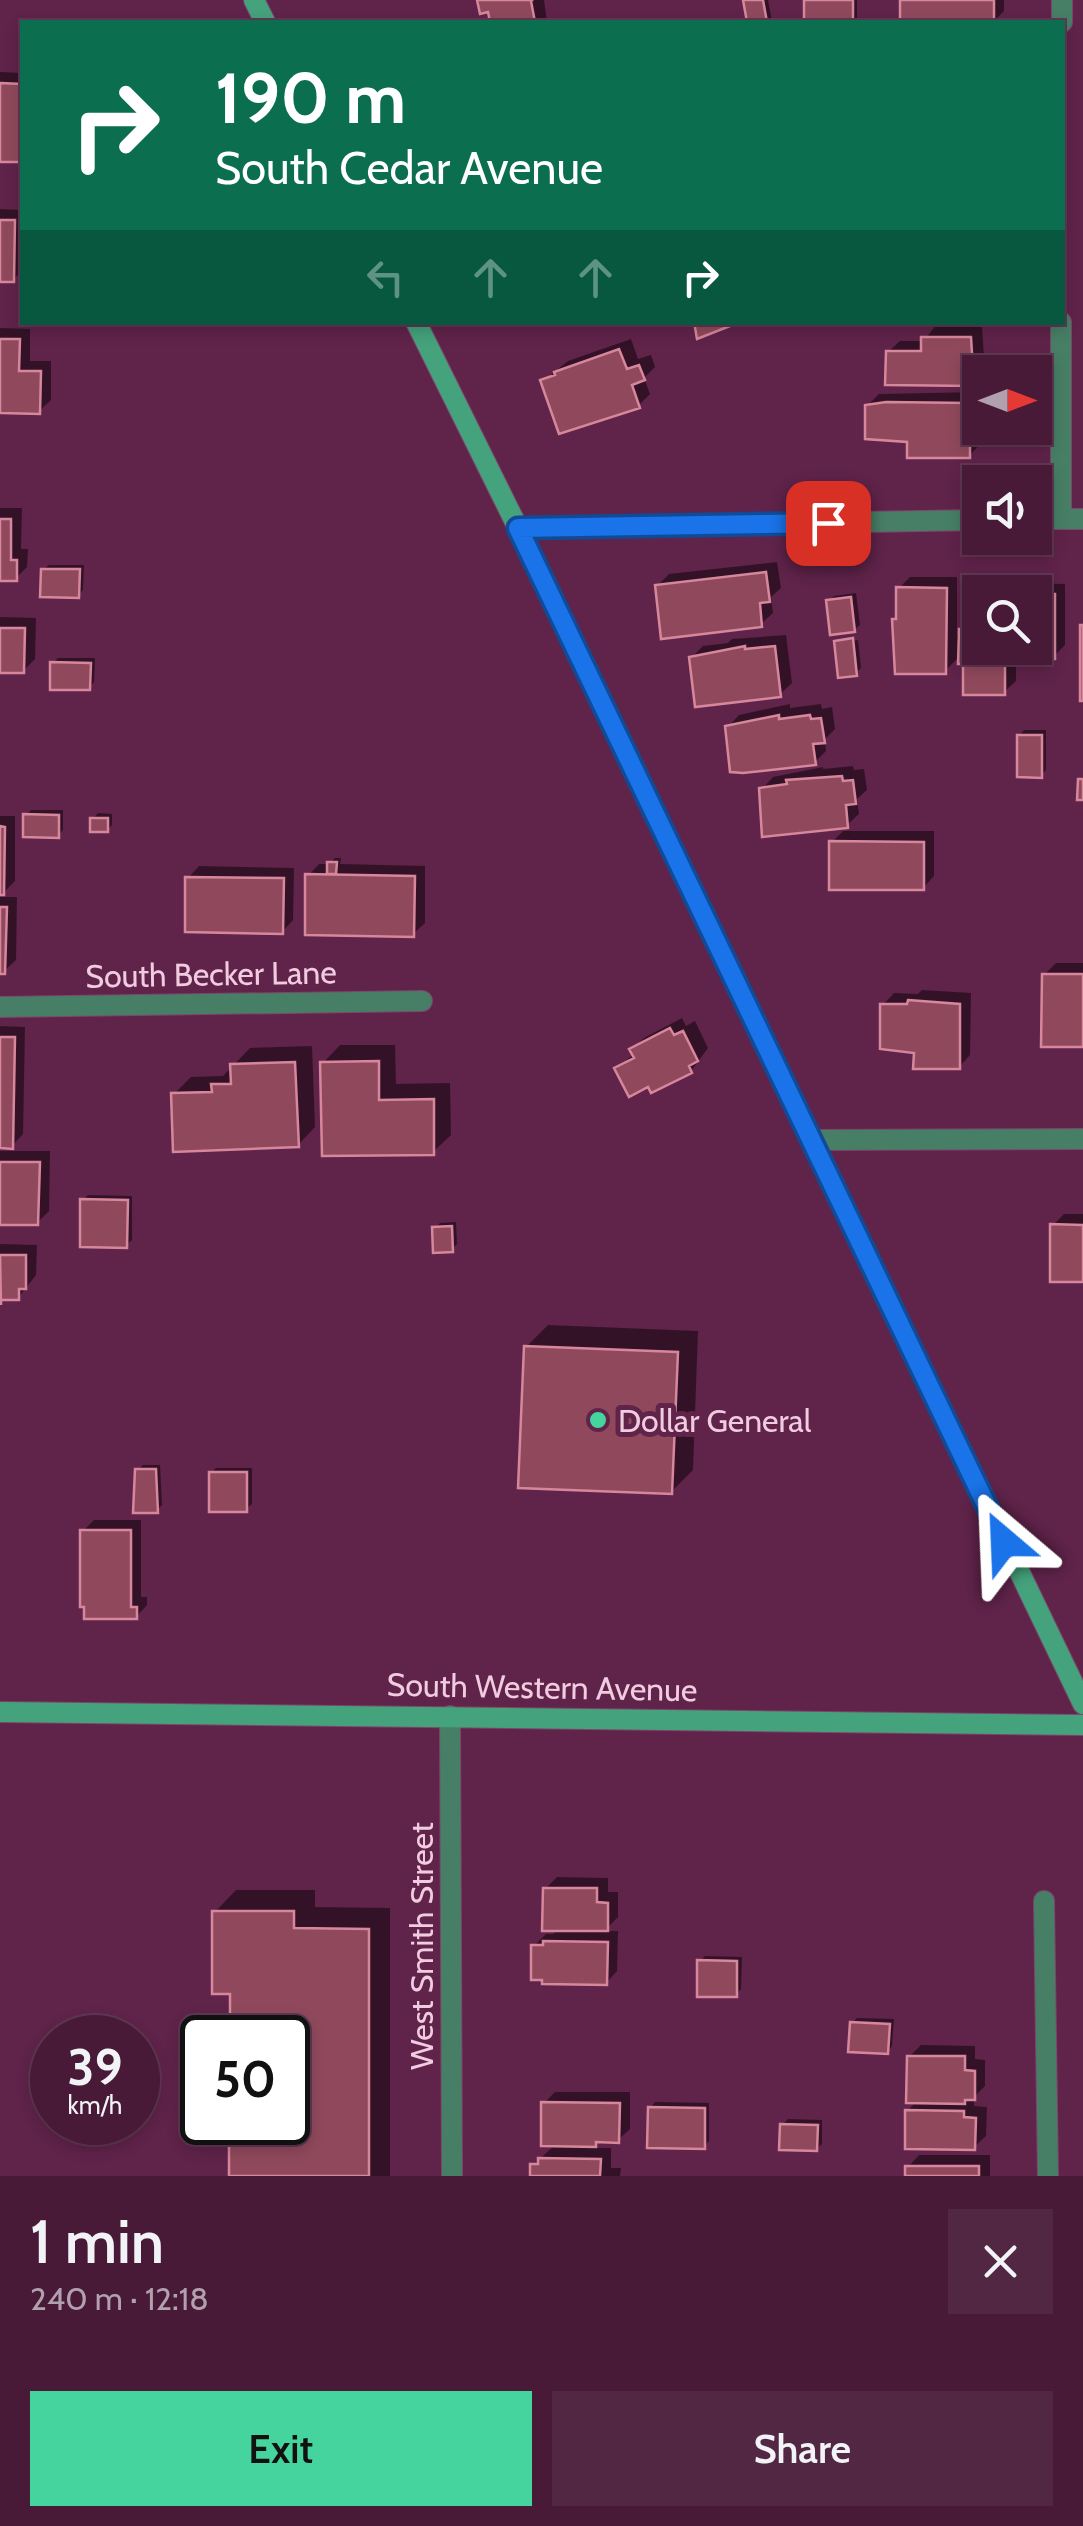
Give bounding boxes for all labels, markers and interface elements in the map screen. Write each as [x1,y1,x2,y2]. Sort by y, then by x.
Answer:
text: 190 m [215,55,406,141]
icon: right [50,60,180,190]
text: South Cedar Avenue [215,141,603,195]
icon: left [358,250,413,305]
icon: ahead [463,250,518,305]
icon: ahead [568,250,623,305]
icon: right [673,250,728,305]
north arrow [962,355,1052,445]
map controls [962,355,1052,665]
button: sound [962,465,1052,555]
pin [786,481,871,566]
icon: arrive [801,496,856,551]
button: search [962,575,1052,665]
street label: South Becker Lane [85,952,337,996]
place label: Dollar General [618,1401,812,1440]
marker: Dollar General [587,1409,609,1431]
position arrow [952,1490,1056,1594]
street label: South Western Avenue [386,1665,698,1709]
street label: West Smith Street [402,1822,441,2070]
speed limit sign: 50 [180,2015,310,2145]
text: 39 [67,2037,123,2098]
text: km/h [68,2090,122,2120]
text: 1 min [30,2205,164,2278]
button: close [948,2209,1053,2314]
text: 240 m · 12:18 [30,2279,209,2318]
button: Exit [30,2391,532,2506]
button: Share [552,2391,1053,2506]

